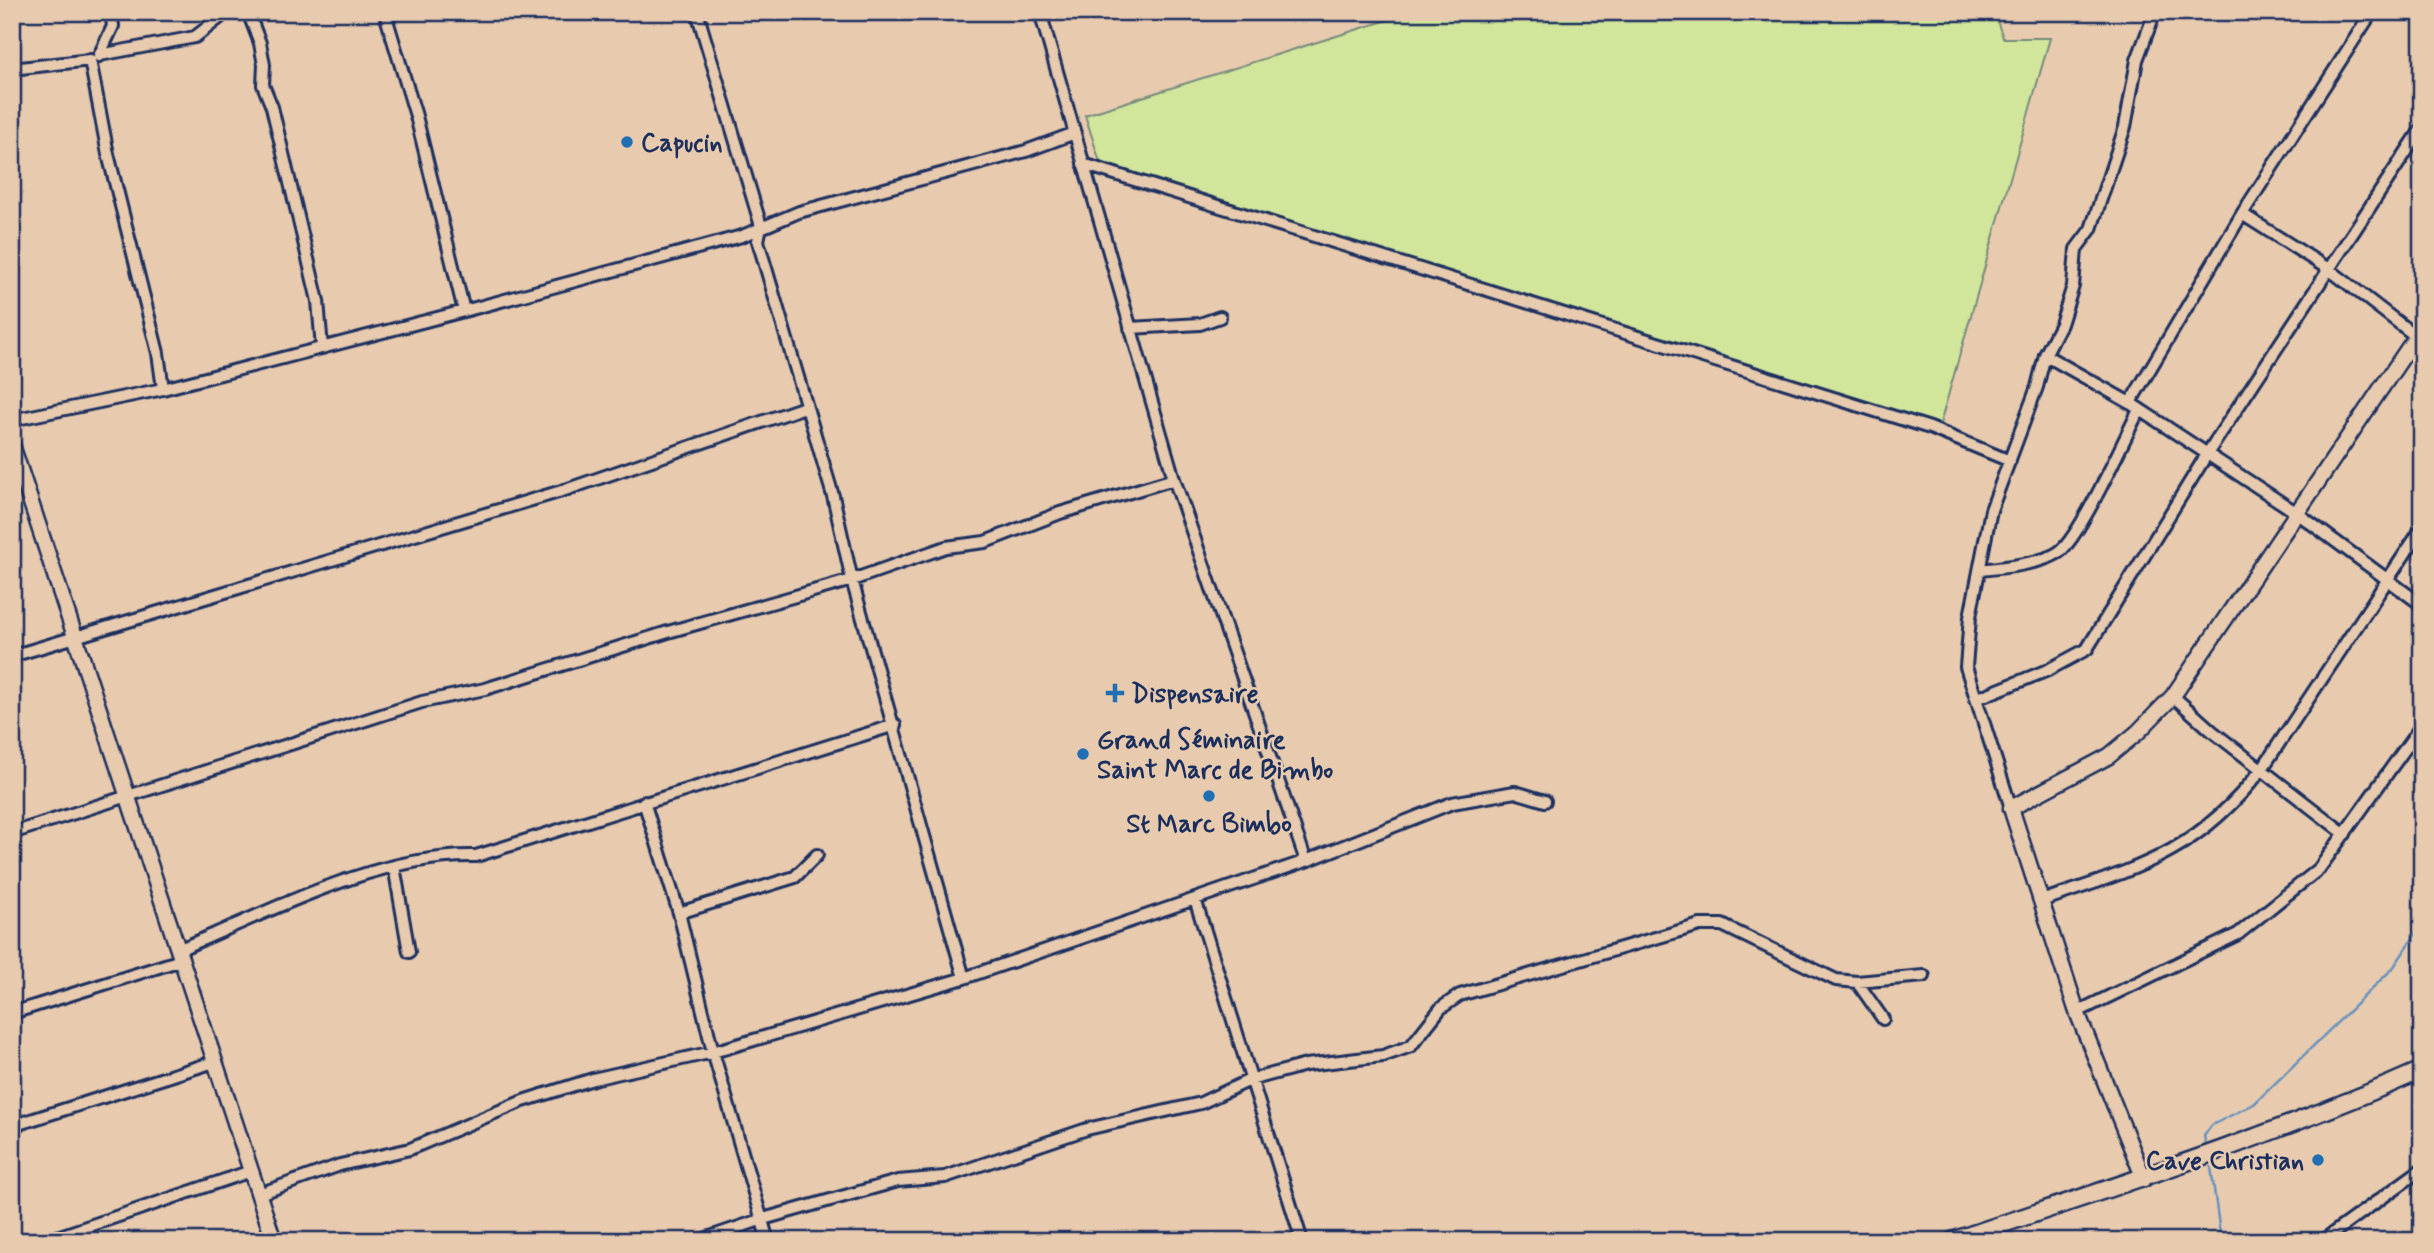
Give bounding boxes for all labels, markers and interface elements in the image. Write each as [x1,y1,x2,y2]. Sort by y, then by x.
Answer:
place label: Capucin [641,127,723,161]
marker: Capucin [619,134,635,150]
place label: Dispensaire [1131,678,1258,712]
marker: Dispensaire [1105,683,1125,703]
place label: Grand Séminaire Saint Marc de Bimbo [1097,724,1333,788]
marker: Grand Séminaire Saint Marc de Bimbo [1075,746,1091,762]
marker: St Marc Bimbo [1201,788,1217,804]
place label: St Marc Bimbo [1126,808,1292,842]
place label: Cave Christian [2146,1145,2304,1179]
marker: Cave Christian [2310,1152,2326,1168]

